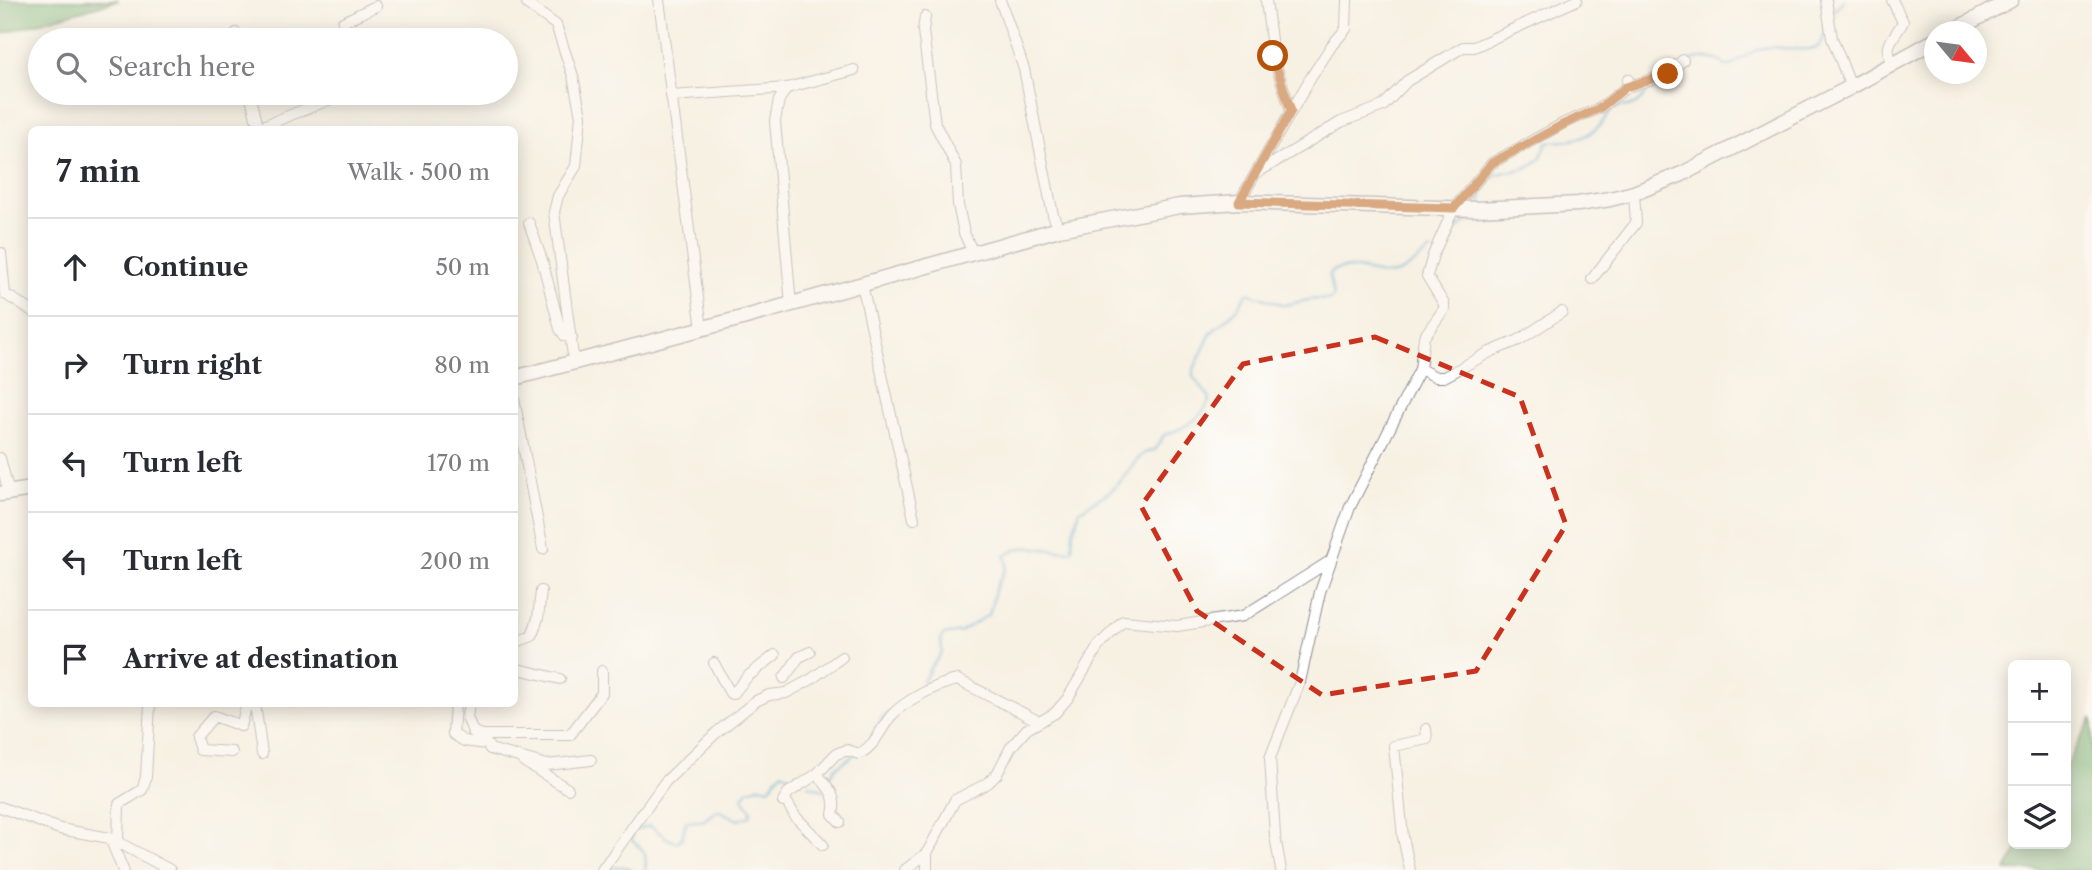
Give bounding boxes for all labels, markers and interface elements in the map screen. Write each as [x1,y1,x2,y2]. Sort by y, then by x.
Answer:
north arrow [1924,21,1987,84]
search box [28,28,518,105]
route start [1257,40,1288,71]
icon: search [52,48,90,86]
text: Search here [108,51,255,83]
route end [1652,58,1683,89]
text: 7 min [56,153,140,190]
text: Walk · 500 m [347,158,490,186]
icon: ahead [56,248,94,286]
text: Continue [123,251,248,283]
text: 50 m [435,253,490,281]
icon: right [56,346,94,384]
text: Turn right [123,349,262,381]
text: 80 m [434,351,490,379]
icon: left [56,444,94,482]
text: Turn left [123,447,242,479]
text: 170 m [427,449,490,477]
icon: left [56,542,94,580]
text: Turn left [123,545,242,577]
text: 200 m [420,547,490,575]
icon: arrive [56,640,94,678]
text: Arrive at destination [123,643,398,675]
map controls [2008,660,2071,849]
button: + [2008,660,2071,723]
button: − [2008,723,2071,786]
button: layers [2008,786,2071,849]

